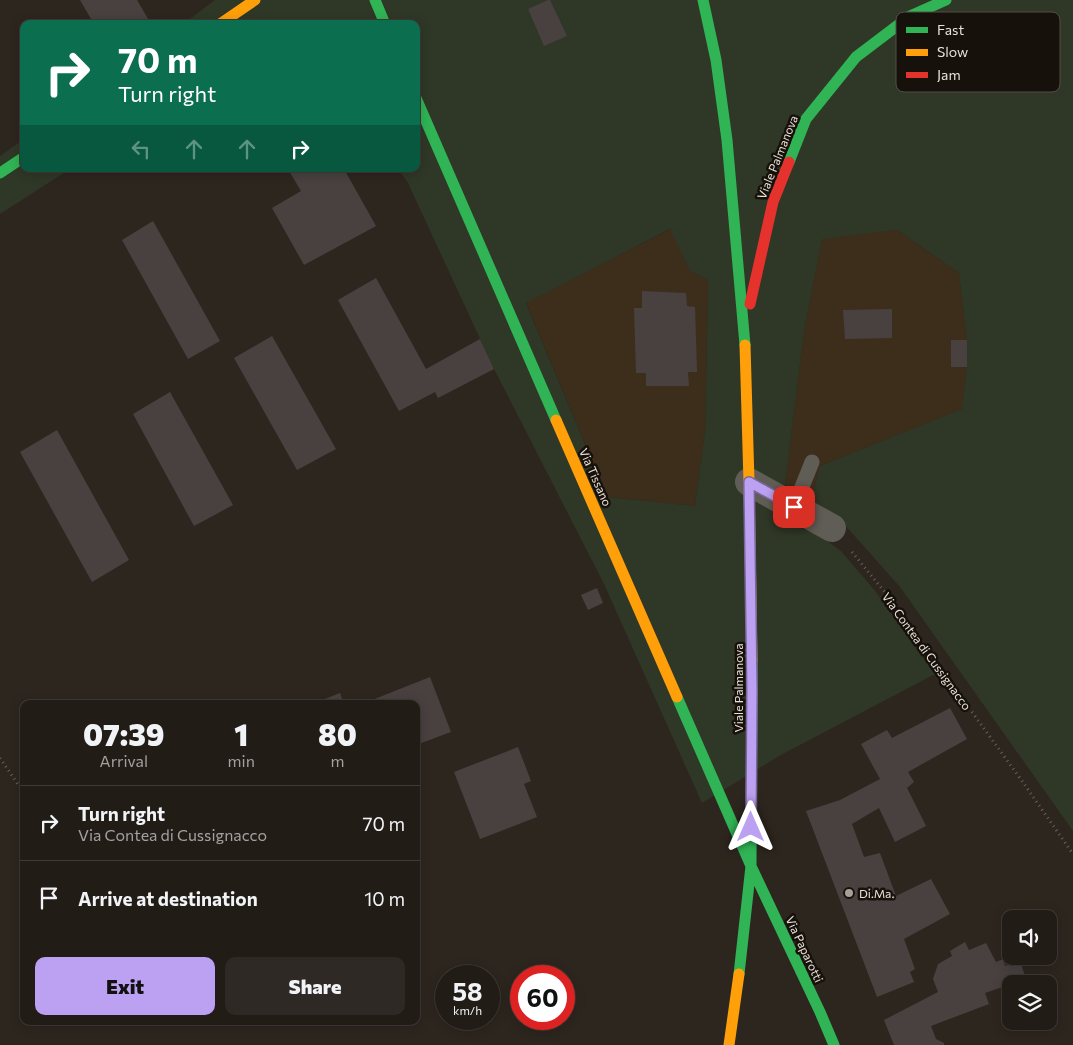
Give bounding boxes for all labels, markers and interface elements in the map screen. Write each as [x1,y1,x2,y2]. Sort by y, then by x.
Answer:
legend [896,12,1060,92]
text: Fast [937,21,964,38]
text: 70 m [118,37,198,80]
icon: right [35,40,100,105]
text: Slow [937,43,968,60]
text: Jam [937,66,961,83]
text: Turn right [118,80,216,107]
street label: Viale Palmanova [754,113,800,201]
icon: left [127,135,155,163]
icon: ahead [180,135,208,163]
icon: ahead [233,135,261,163]
icon: right [286,135,314,163]
street label: Via Tissano [577,446,615,508]
pin [773,486,815,528]
icon: arrive [780,493,808,521]
street label: Via Contea di Cussignacco [880,590,974,712]
street label: Viale Palmanova [731,643,745,733]
text: 07:39 [83,715,165,752]
text: 1 [234,715,248,752]
text: 80 [318,715,357,752]
text: Arrival [100,751,148,770]
text: min [228,751,255,770]
text: m [330,751,344,770]
position arrow [724,800,776,852]
text: Turn right [78,802,165,825]
icon: right [35,809,63,837]
text: 70 m [362,812,405,835]
text: Via Contea di Cussignacco [78,825,267,844]
icon: arrive [35,884,63,912]
place label: Di.Ma. [859,886,894,900]
text: Arrive at destination [78,887,258,910]
text: 10 m [364,887,405,910]
marker: Di.Ma. [843,887,855,899]
map controls [1002,910,1057,1030]
button: sound [1002,910,1057,965]
street label: Via Paparotti [784,914,826,984]
button: Exit [35,957,215,1015]
button: Share [225,957,405,1015]
speed limit sign: 60 [510,965,575,1030]
button: layers [1002,975,1057,1030]
text: 58 [452,976,483,1006]
text: km/h [453,1003,482,1017]

